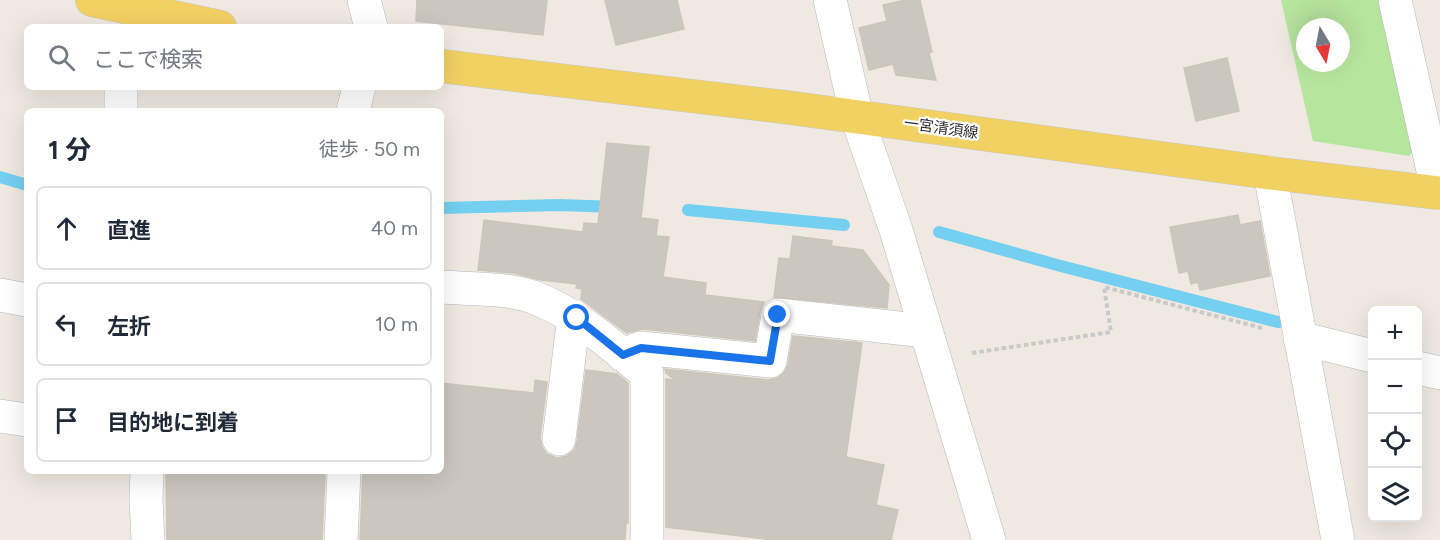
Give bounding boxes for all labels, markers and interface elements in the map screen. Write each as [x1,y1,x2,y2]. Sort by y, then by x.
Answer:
north arrow [1296,18,1350,72]
search box [24,24,444,90]
icon: search [45,41,78,74]
text: ここで検索 [93,46,203,73]
street label: 一宮清須線 [903,114,979,142]
text: 1 分 [48,134,91,166]
text: 徒歩 · 50 m [319,137,420,161]
icon: ahead [50,212,83,245]
text: 40 m [371,216,418,240]
text: 直進 [107,217,151,244]
route end [764,301,790,327]
route start [563,304,589,330]
map controls [1368,306,1422,522]
button: + [1368,306,1422,360]
icon: left [50,308,83,341]
text: 10 m [375,312,418,336]
text: 左折 [107,313,151,340]
button: − [1368,360,1422,414]
icon: arrive [50,404,83,437]
text: 目的地に到着 [107,409,239,436]
button: locate [1368,414,1422,468]
button: layers [1368,468,1422,522]

